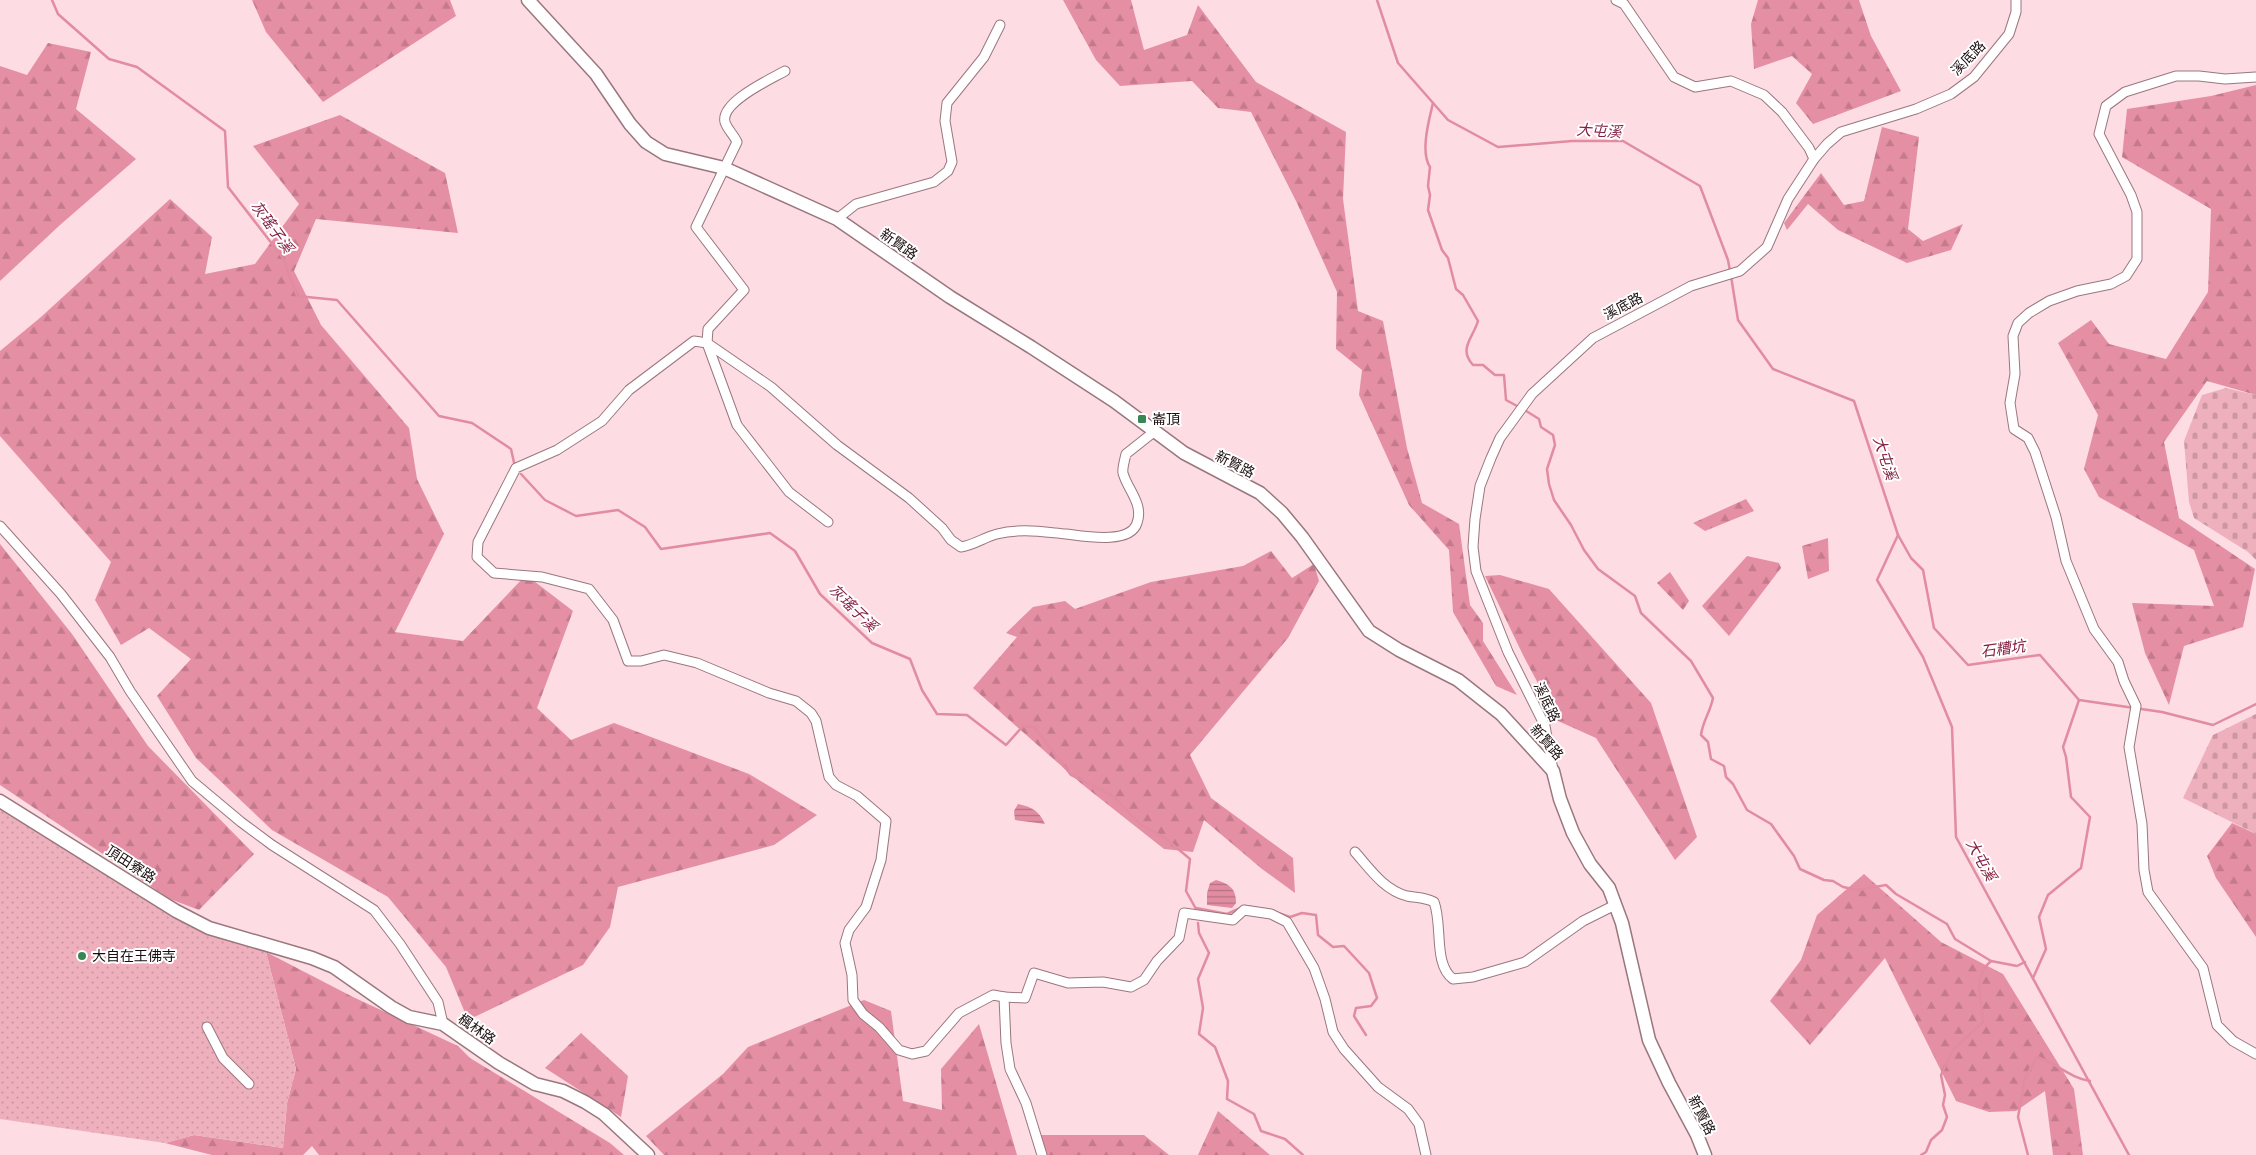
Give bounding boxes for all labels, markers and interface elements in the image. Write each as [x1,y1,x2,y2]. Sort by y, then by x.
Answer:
street label: 溪底路 [1947,37,1989,79]
water label: 大屯溪 [1576,120,1624,141]
water label: 灰瑤子溪 [247,197,299,258]
street label: 新賢路 [877,225,921,263]
street label: 溪底路 [1600,288,1646,324]
place label: 崙頂 [1152,410,1180,428]
marker: 崙頂 [1136,413,1148,425]
water label: 大屯溪 [1869,434,1902,484]
street label: 新賢路 [1212,446,1258,482]
water label: 灰瑤子溪 [825,580,883,637]
water label: 石糟坑 [1979,636,2029,661]
street label: 溪底路 [1530,679,1564,725]
street label: 新賢路 [1526,720,1568,764]
water label: 大屯溪 [1962,835,2002,886]
street label: 頂田寮路 [103,841,159,887]
place label: 大自在王佛寺 [92,947,176,965]
marker: 大自在王佛寺 [76,950,88,962]
street label: 楓林路 [455,1010,499,1048]
street label: 新賢路 [1684,1092,1720,1138]

